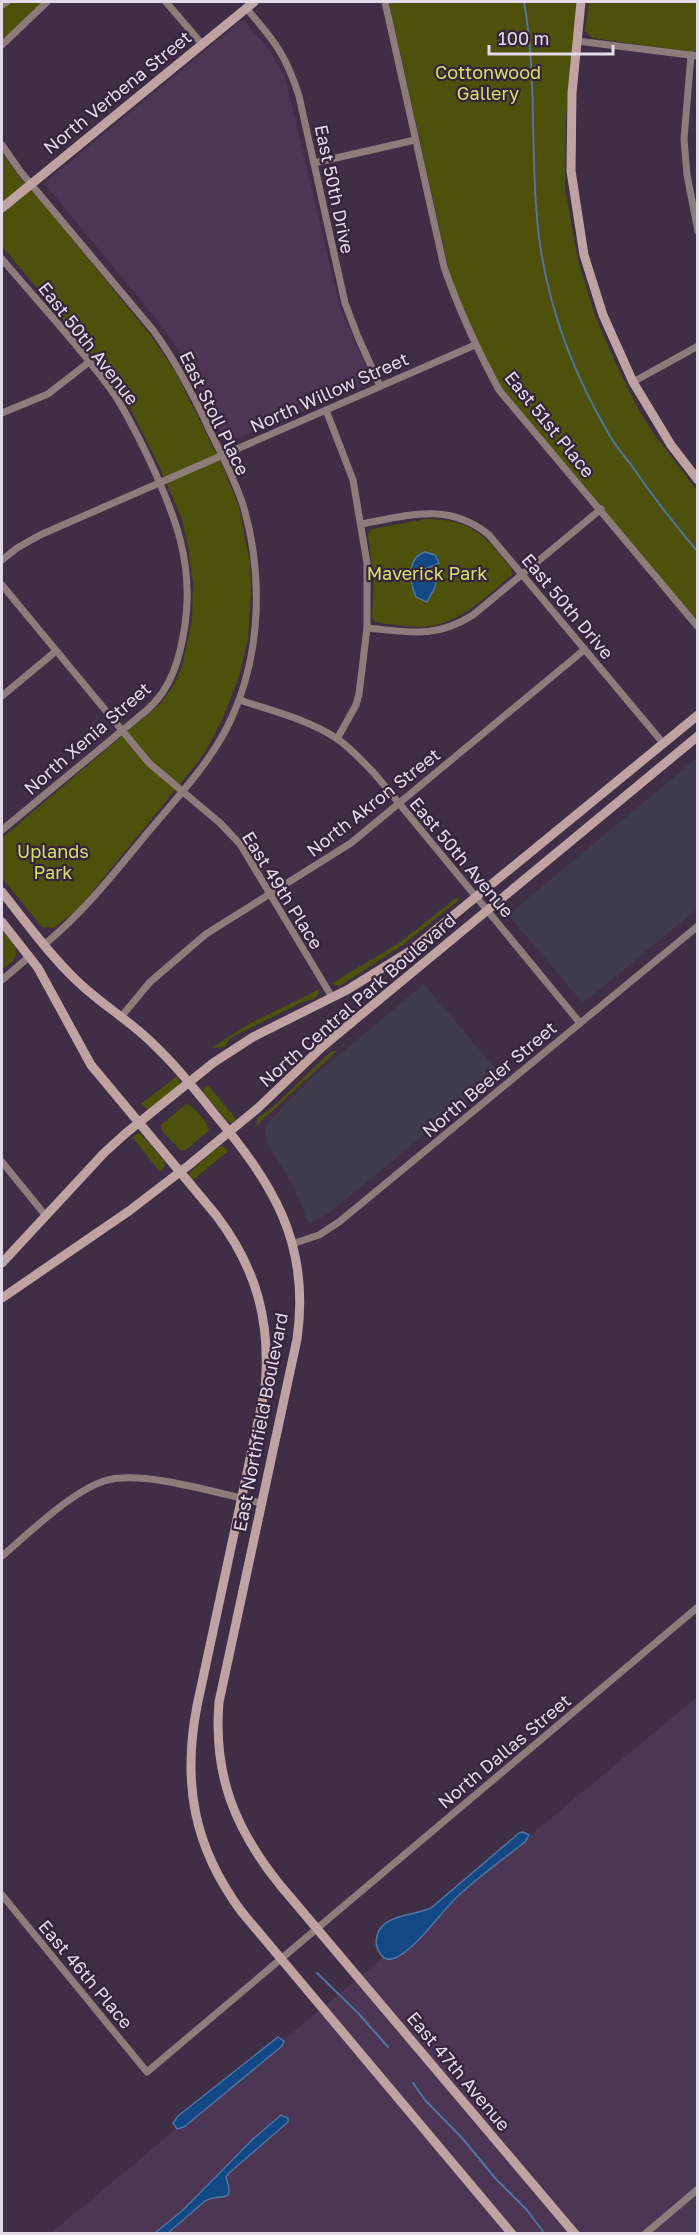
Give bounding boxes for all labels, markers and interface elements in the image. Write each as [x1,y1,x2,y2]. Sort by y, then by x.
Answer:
scale bar [489,18,614,56]
street label: North Verbena Street [39,26,195,158]
text: 100 m [498,27,549,49]
park label: Cottonwood Gallery [435,61,541,104]
street label: East 50th Drive [311,123,359,255]
street label: East 50th Avenue [34,277,144,409]
street label: East Stoll Place [175,347,255,479]
street label: North Willow Street [246,347,412,437]
street label: East 51st Place [500,366,600,482]
street label: East 50th Drive [517,549,619,663]
park label: Maverick Park [367,562,487,584]
street label: North Xenia Street [19,677,155,799]
street label: North Akron Street [302,743,444,861]
street label: East 50th Avenue [405,792,519,922]
street label: East 49th Place [238,827,328,953]
park label: Uplands Park [17,840,89,883]
street label: North Central Park Boulevard [254,909,460,1091]
street label: North Beeler Street [417,1016,561,1142]
street label: East Northfield Boulevard [228,1311,292,1533]
street label: North Dallas Street [433,1689,575,1813]
street label: East 46th Place [34,1915,138,2033]
street label: East 47th Avenue [403,2007,515,2135]

